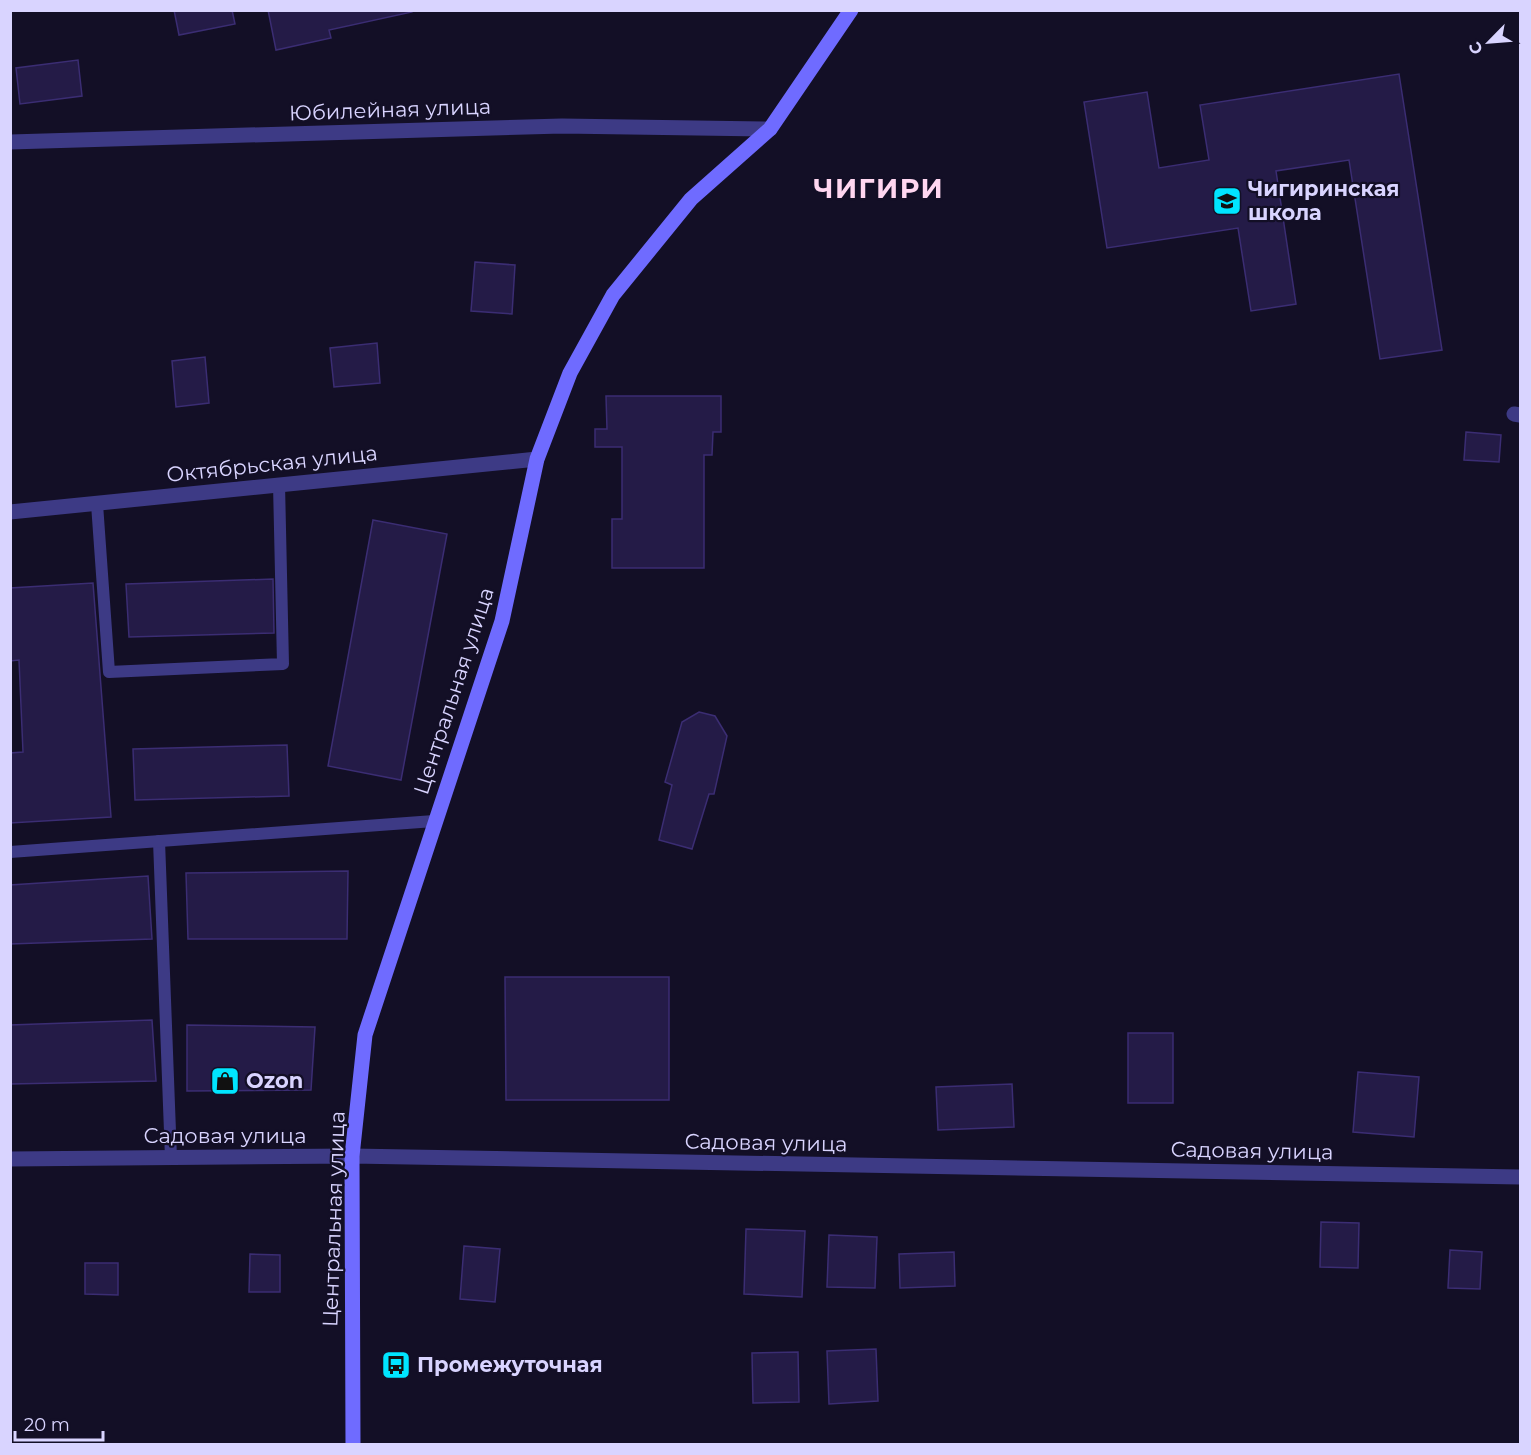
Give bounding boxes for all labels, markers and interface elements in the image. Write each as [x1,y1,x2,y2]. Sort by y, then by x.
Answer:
north arrow [1459,12,1519,72]
text: С [1465,39,1487,57]
street label: Юбилейная улица [289,93,491,126]
district label: ЧИГИРИ [814,172,944,205]
place label: Чигиринская школа [1248,176,1400,225]
school or university icon: Чигиринская школа [1211,185,1243,217]
street label: Октябрьская улица [165,440,379,487]
street label: Центральная улица [408,584,499,797]
shop icon: Ozon [209,1065,241,1097]
place label: Ozon [246,1068,303,1093]
street label: Центральная улица [317,1111,350,1327]
street label: Садовая улица [144,1123,306,1148]
street label: Садовая улица [684,1129,848,1156]
street label: Садовая улица [1170,1137,1334,1164]
bus stop icon: Промежуточная [380,1349,412,1381]
place label: Промежуточная [417,1352,603,1377]
scale bar [15,1404,104,1442]
text: 20 m [24,1414,70,1436]

